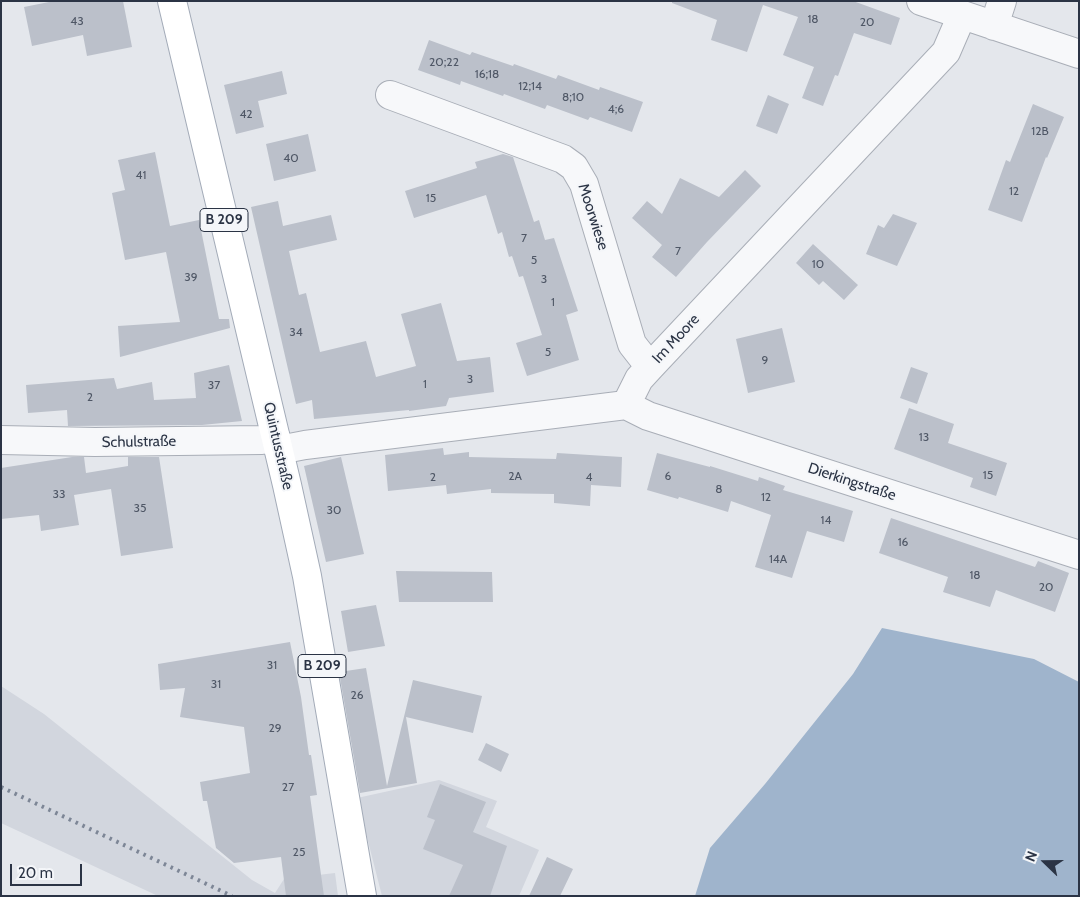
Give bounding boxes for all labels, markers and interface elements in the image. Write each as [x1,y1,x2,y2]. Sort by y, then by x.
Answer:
house number: 18 [807,12,819,26]
house number: 43 [70,14,84,28]
house number: 20 [860,15,874,29]
house number: 20;22 [429,55,459,69]
house number: 16;18 [475,67,499,81]
house number: 12;14 [518,79,542,93]
house number: 8;10 [562,90,584,104]
house number: 4;6 [608,102,624,116]
house number: 42 [239,107,253,121]
house number: 12B [1031,124,1049,138]
house number: 40 [283,151,299,165]
house number: 41 [136,168,146,182]
street label: Moorwiese [574,181,612,253]
house number: 12 [1009,184,1019,198]
house number: 15 [426,191,436,205]
road number: B 209 [200,208,248,232]
house number: 7 [521,231,527,245]
house number: 7 [675,244,681,258]
house number: 5 [531,253,537,267]
house number: 10 [812,257,824,271]
house number: 39 [184,270,198,284]
house number: 3 [541,272,547,286]
house number: 1 [551,295,555,309]
street label: Im Moore [649,311,703,367]
house number: 34 [289,325,303,339]
house number: 5 [545,345,551,359]
house number: 9 [762,353,768,367]
house number: 3 [467,372,473,386]
house number: 1 [423,377,427,391]
house number: 37 [208,378,220,392]
house number: 2 [87,390,93,404]
street label: Quintusstraße [259,400,297,492]
house number: 13 [919,430,929,444]
street label: Schulstraße [102,432,176,452]
street label: Dierkingstraße [806,459,898,505]
house number: 15 [983,468,993,482]
house number: 2A [508,469,522,483]
house number: 6 [665,469,671,483]
house number: 2 [430,470,436,484]
house number: 4 [586,470,592,484]
house number: 8 [715,482,723,496]
house number: 33 [53,487,65,501]
house number: 12 [761,490,771,504]
house number: 35 [134,501,146,515]
house number: 30 [327,503,341,517]
house number: 14 [821,513,831,527]
house number: 16 [898,535,908,549]
house number: 14A [769,552,787,566]
house number: 18 [969,568,981,582]
house number: 20 [1039,580,1053,594]
road number: B 209 [298,654,346,678]
house number: 31 [267,658,277,672]
house number: 31 [211,677,221,691]
house number: 26 [350,688,364,702]
house number: 29 [268,721,282,735]
house number: 27 [282,780,294,794]
north arrow [1020,837,1070,887]
house number: 25 [293,845,305,859]
text: N [1021,848,1041,864]
scale bar [12,854,85,886]
text: 20 m [18,864,53,882]

